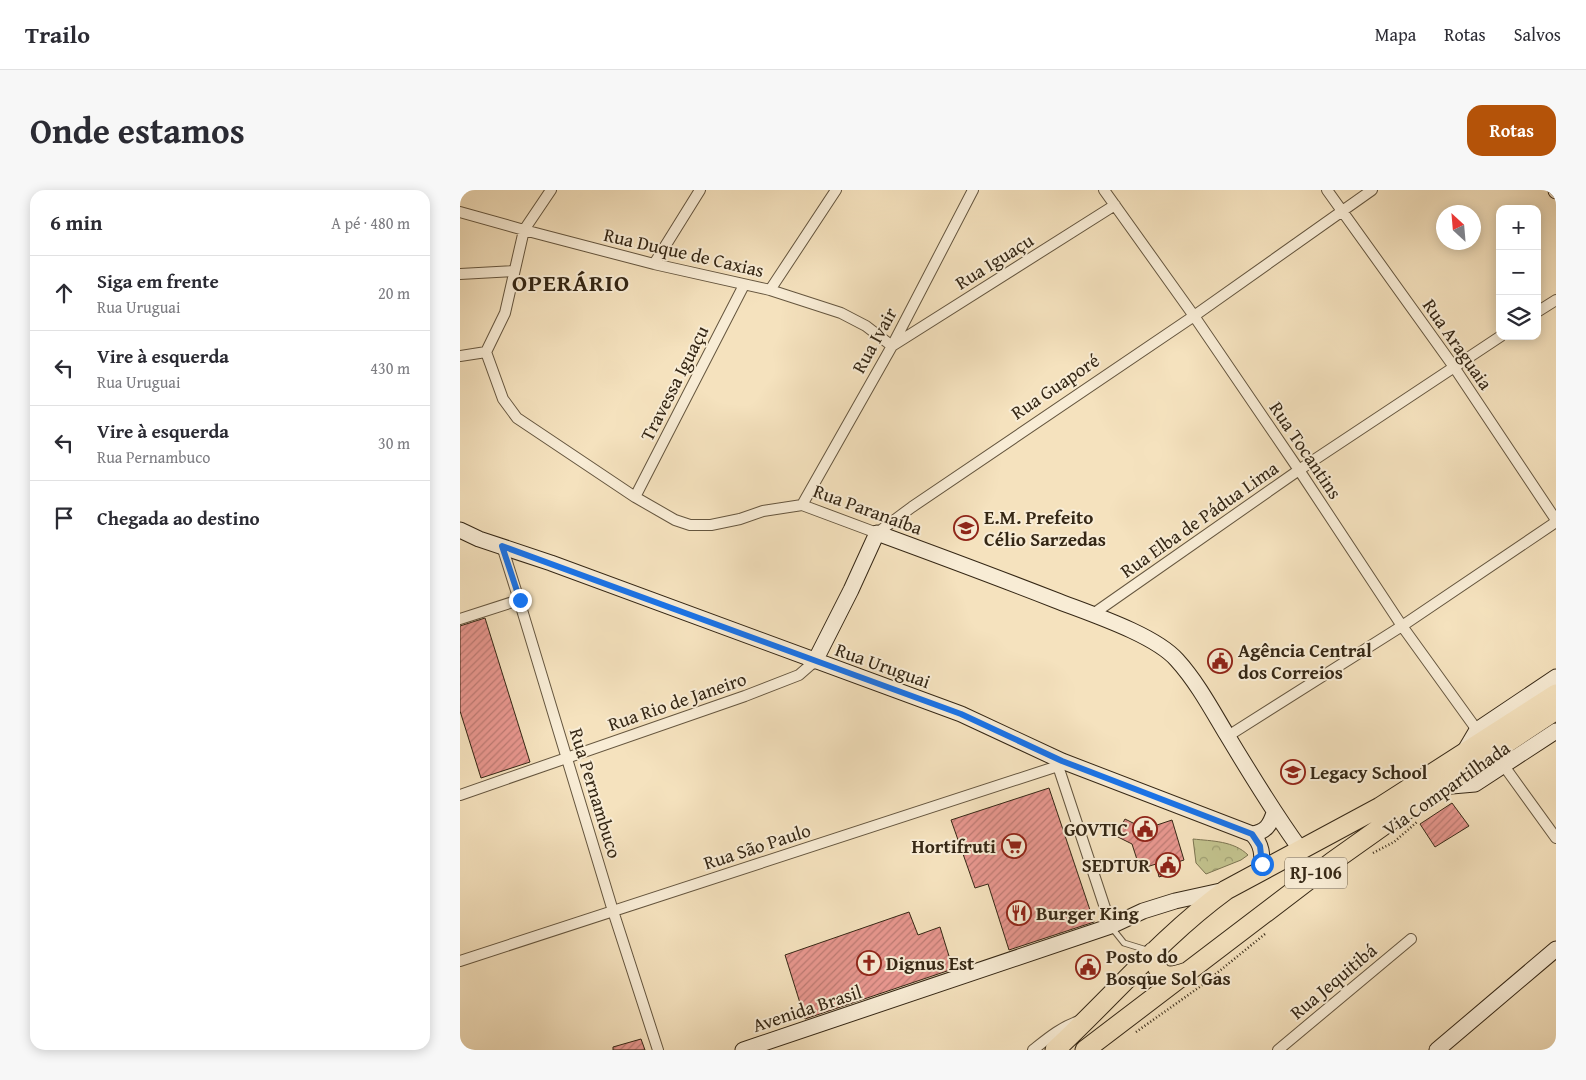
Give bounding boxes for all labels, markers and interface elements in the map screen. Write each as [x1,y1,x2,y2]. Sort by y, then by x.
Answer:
text: Trailo [25,17,90,52]
text: Mapa [1375,21,1416,48]
text: Rotas [1444,21,1486,48]
text: Salvos [1514,21,1561,48]
text: Onde estamos [30,105,245,156]
button: Rotas [1467,105,1556,156]
north arrow [1436,205,1481,250]
map controls [1496,205,1541,340]
button: + [1496,205,1541,250]
text: 6 min [50,207,102,238]
text: A pé · 480 m [331,211,410,235]
street label: Rua Duque de Caxias [601,220,767,284]
street label: Rua Iguaçu [949,226,1039,296]
button: − [1496,250,1541,295]
district label: OPERÁRIO [512,265,630,300]
text: Siga em frente [97,267,219,295]
icon: ahead [50,279,78,307]
text: 20 m [378,281,410,305]
street label: Rua Araguaia [1416,293,1500,395]
text: Rua Uruguai [97,295,180,319]
button: layers [1496,295,1541,340]
street label: Rua Ivair [844,302,904,378]
street label: Travessa Iguaçu [633,320,715,446]
text: Vire à esquerda [97,342,229,370]
street label: Rua Guaporé [1005,346,1105,426]
icon: left [50,354,78,382]
text: 430 m [370,356,410,380]
text: Rua Uruguai [97,370,180,394]
street label: Rua Tocantins [1263,396,1349,504]
text: Vire à esquerda [97,417,229,445]
icon: left [50,429,78,457]
text: 30 m [378,431,410,455]
text: Rua Pernambuco [97,445,210,469]
street label: Rua Elba de Pádua Lima [1114,454,1284,584]
street label: Rua Paranaíba [810,476,926,542]
place label: E.M. Prefeito Célio Sarzedas [984,503,1106,553]
icon: arrive [50,504,78,532]
text: Chegada ao destino [97,504,260,532]
school or university icon: E.M. Prefeito Célio Sarzedas [953,515,979,541]
route end [509,589,532,612]
street label: Rua Uruguai [832,635,934,695]
place label: Agência Central dos Correios [1238,636,1372,686]
public building icon: Agência Central dos Correios [1207,648,1233,674]
street label: Rua Rio de Janeiro [604,664,750,738]
street label: Rua Pernambuco [563,724,629,862]
street label: Via Compartilhada [1377,734,1515,842]
place label: Legacy School [1310,758,1428,786]
school or university icon: Legacy School [1280,759,1306,785]
place label: GOVTIC [1064,815,1128,843]
street label: Rua São Paulo [700,816,814,876]
public building icon: GOVTIC [1132,816,1158,842]
place label: Hortifruti [912,832,996,860]
supermarket icon: Hortifruti [1001,833,1027,859]
place label: SEDTUR [1082,851,1150,879]
public building icon: SEDTUR [1155,852,1181,878]
route start [1251,853,1274,876]
road number: RJ-106 [1285,858,1347,888]
place label: Burger King [1036,899,1140,927]
restaurant icon: Burger King [1006,900,1032,926]
street label: Rua Jequitibá [1283,936,1383,1026]
place label: Posto do Bosque Sol Gas [1106,942,1231,992]
place label: Dignus Est [886,949,975,977]
church icon: Dignus Est [856,950,882,976]
public building icon: Posto do Bosque Sol Gas [1075,954,1101,980]
street label: Avenida Brasil [749,977,865,1039]

